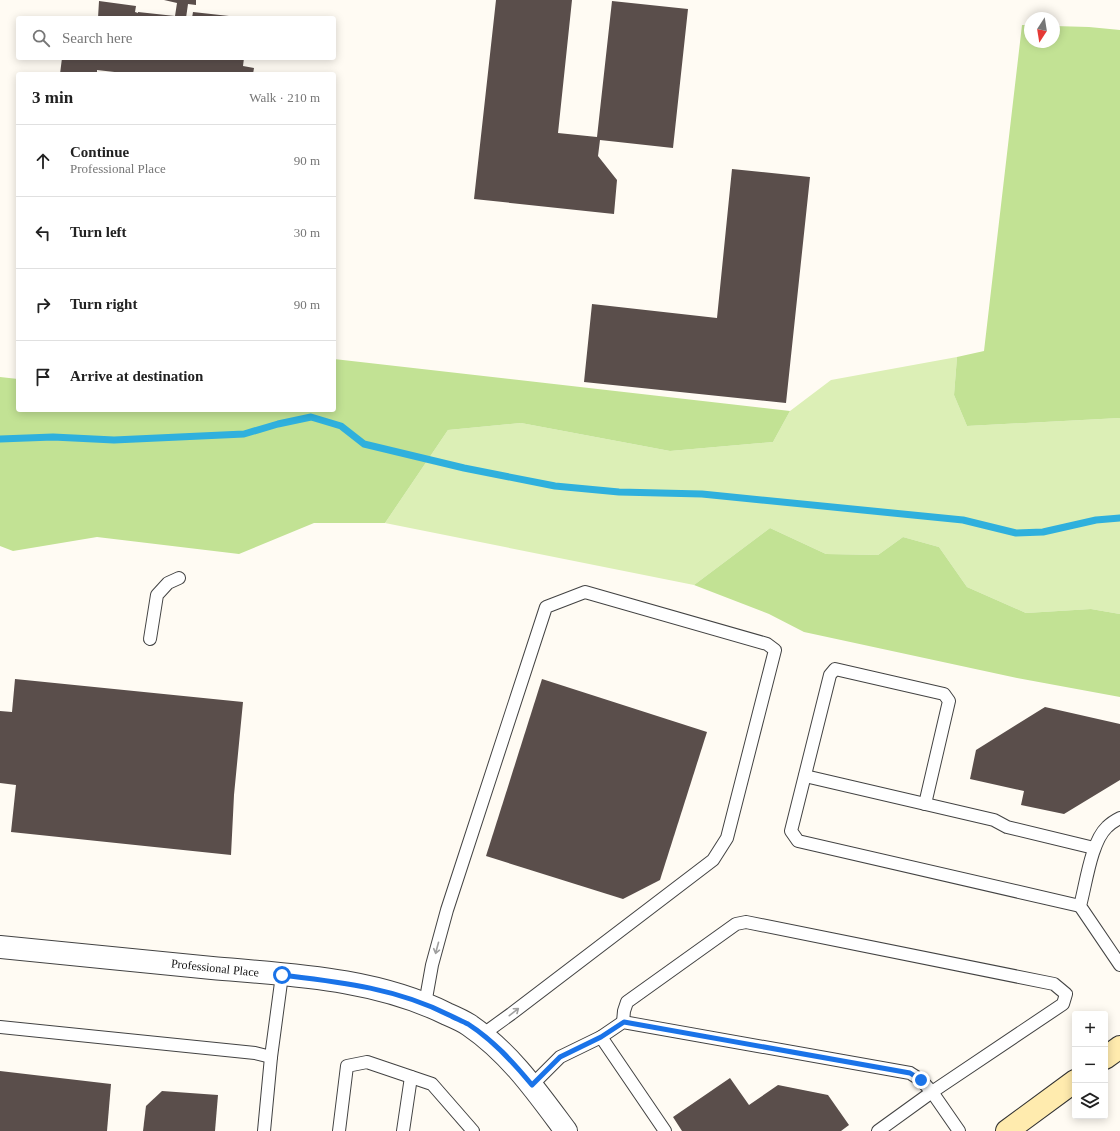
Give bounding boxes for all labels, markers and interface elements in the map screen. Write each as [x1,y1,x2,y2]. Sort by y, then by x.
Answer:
north arrow [1024,12,1060,48]
search box [16,16,336,60]
icon: search [30,27,52,49]
text: Search here [62,30,132,46]
text: 3 min [32,88,73,107]
text: Walk · 210 m [249,90,320,105]
text: Continue [70,144,129,160]
icon: ahead [32,150,54,172]
text: 90 m [294,153,320,168]
text: Professional Place [70,161,166,176]
icon: left [32,222,54,244]
text: Turn left [70,224,127,240]
text: 30 m [294,225,320,240]
icon: right [32,294,54,316]
text: Turn right [70,296,137,312]
text: 90 m [294,297,320,312]
icon: arrive [32,366,54,388]
text: Arrive at destination [70,368,203,384]
one-way arrow [433,941,440,954]
street label: Professional Place [170,956,260,980]
route start [273,966,291,984]
one-way arrow [508,1008,519,1017]
map controls [1072,1011,1108,1119]
button: + [1072,1011,1108,1047]
button: − [1072,1047,1108,1083]
route end [912,1071,930,1089]
button: layers [1072,1083,1108,1119]

